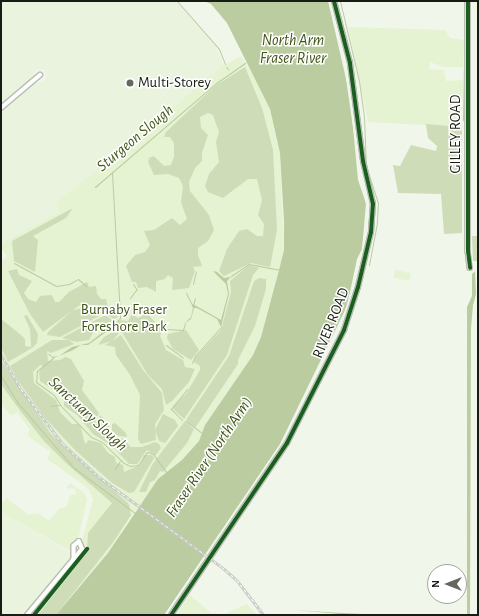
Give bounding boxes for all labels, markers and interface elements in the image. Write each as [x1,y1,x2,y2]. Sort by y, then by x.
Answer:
water label: North Arm Fraser River [260,30,326,68]
place label: Multi-Storey [138,74,211,92]
marker: Multi-Storey [125,78,135,88]
street label: GILLEY ROAD [447,95,465,173]
water label: Sturgeon Slough [93,100,177,176]
street label: RIVER ROAD [309,285,353,361]
park label: Burnaby Fraser Foreshore Park [81,300,167,335]
water label: Sanctuary Slough [45,373,131,455]
water label: Fraser River (North Arm) [162,393,256,521]
north arrow [427,564,467,604]
text: N [430,580,441,588]

